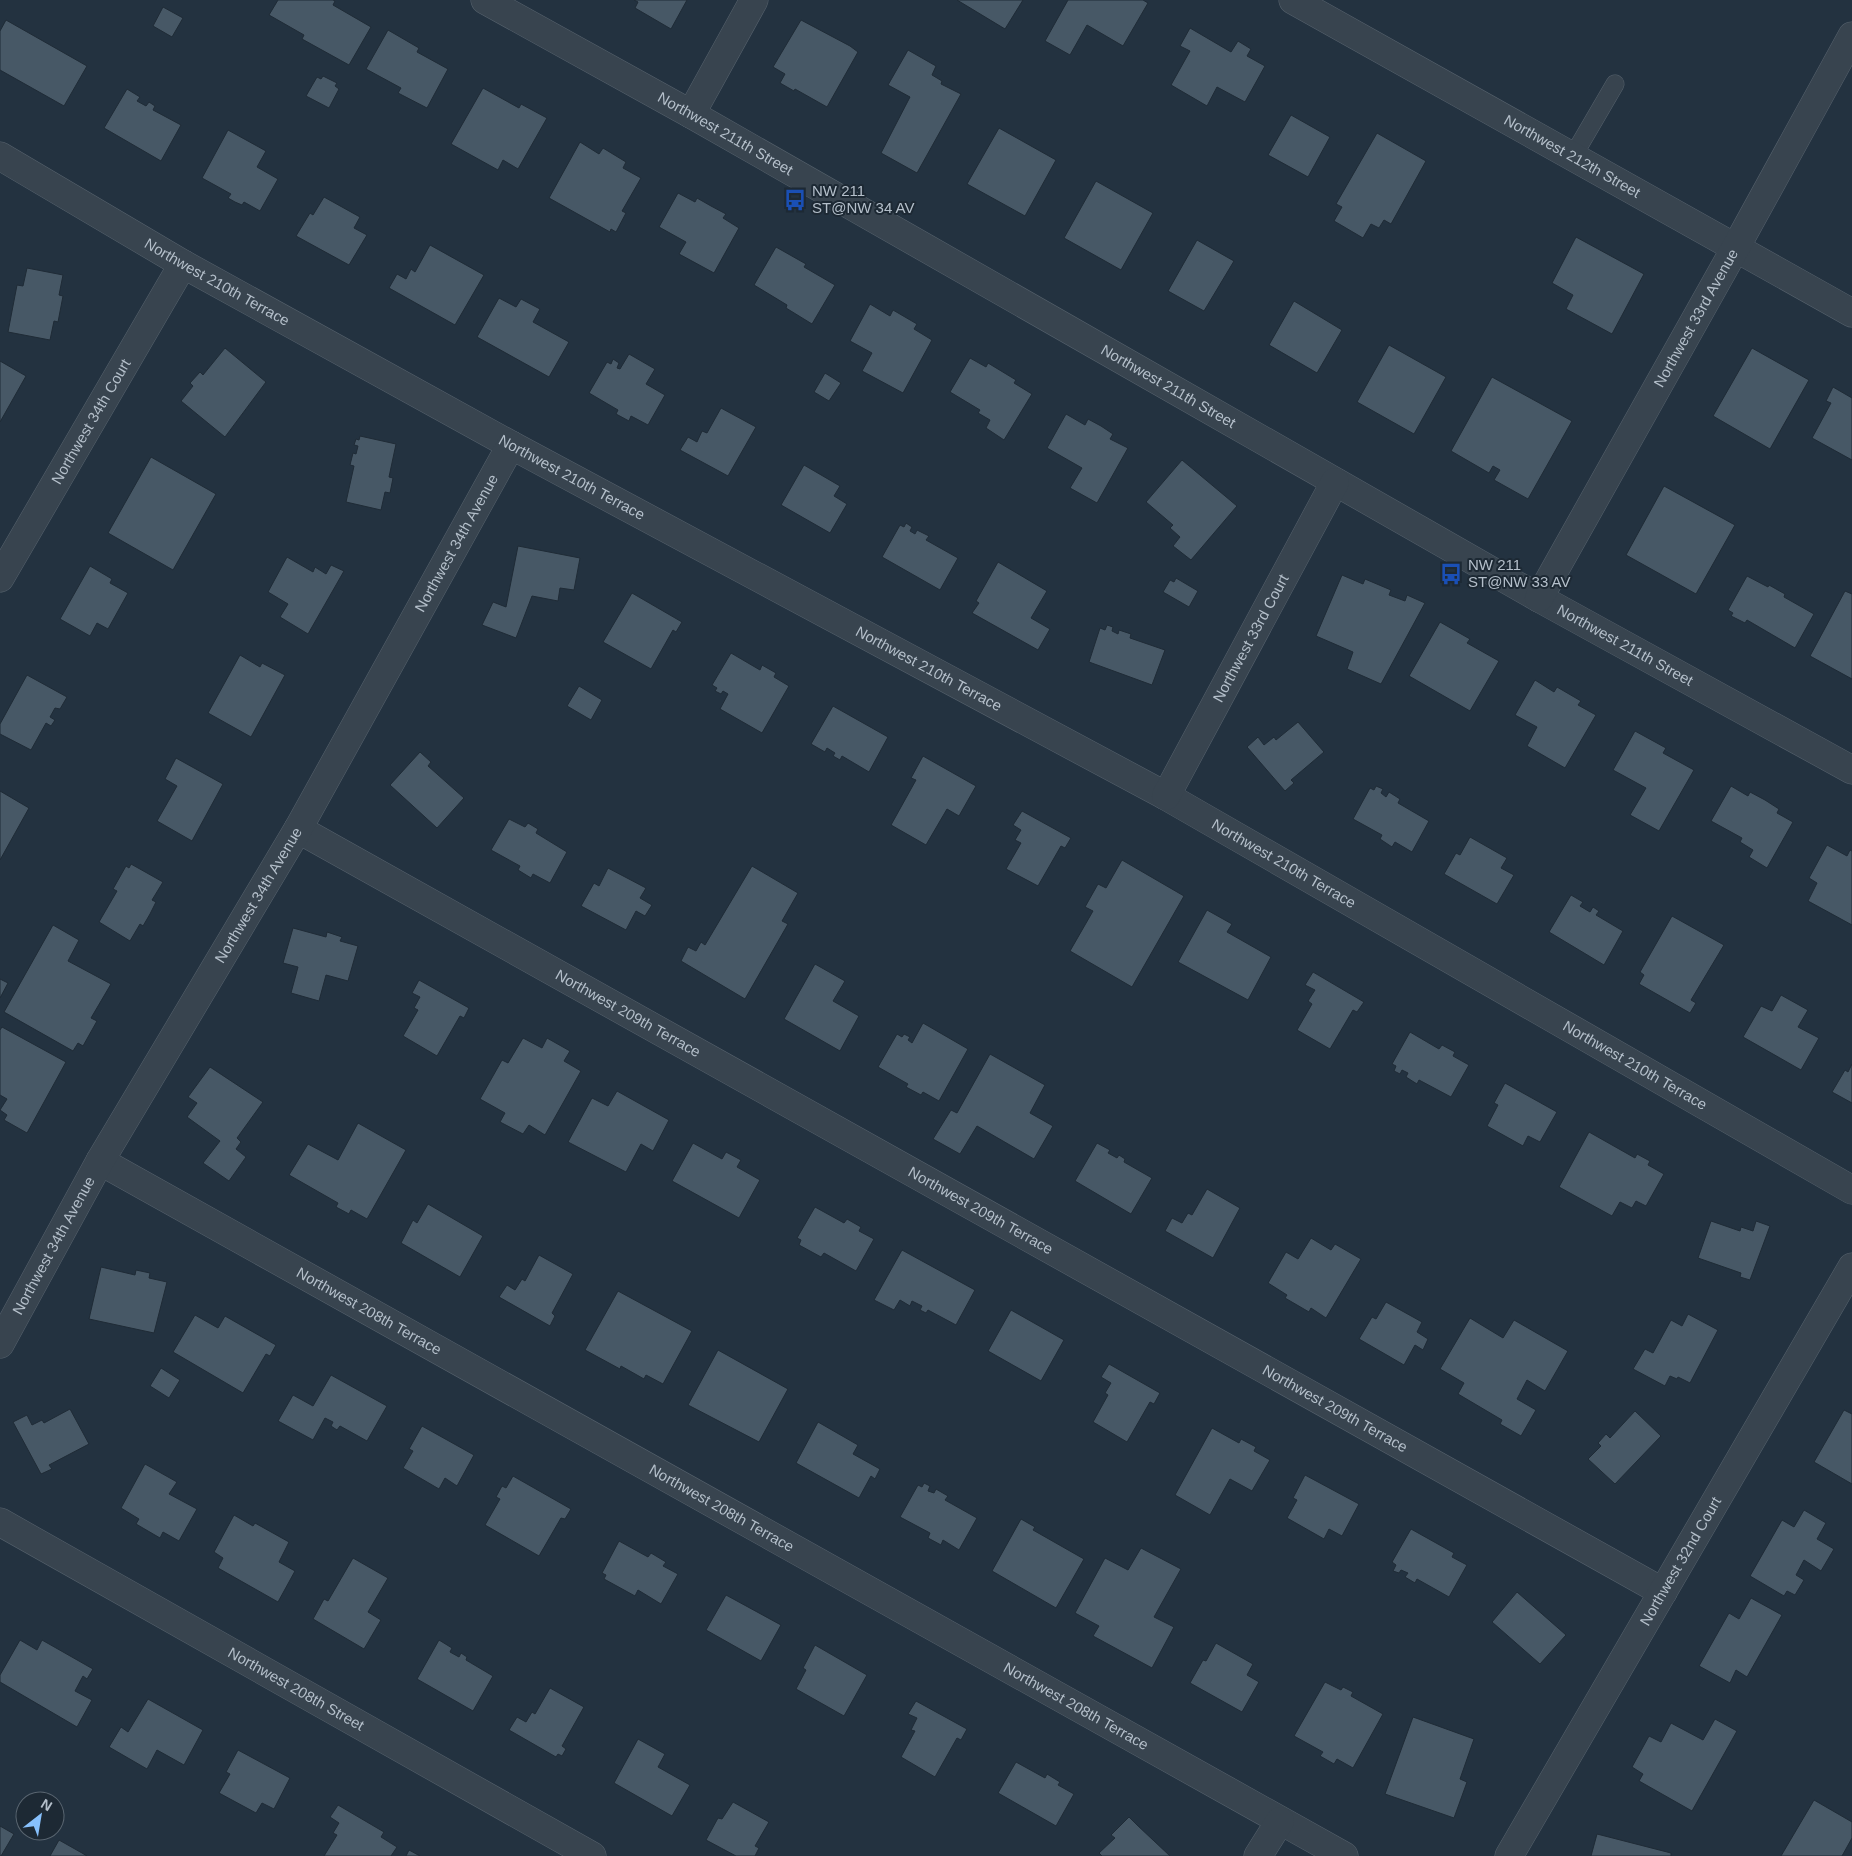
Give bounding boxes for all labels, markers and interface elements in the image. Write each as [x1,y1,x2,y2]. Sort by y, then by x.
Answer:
street label: Northwest 211th Street [655,88,797,179]
street label: Northwest 212th Street [1501,111,1644,201]
place label: NW 211 ST@NW 34 AV [812,182,914,216]
bus stop icon: NW 211 ST@NW 34 AV [782,187,808,213]
street label: Northwest 210th Terrace [142,234,293,329]
street label: Northwest 33rd Avenue [1650,246,1741,390]
street label: Northwest 211th Street [1098,341,1240,432]
street label: Northwest 34th Court [48,355,134,487]
street label: Northwest 210th Terrace [496,431,648,523]
street label: Northwest 34th Avenue [411,471,501,615]
place label: NW 211 ST@NW 33 AV [1468,556,1570,590]
bus stop icon: NW 211 ST@NW 33 AV [1438,561,1464,587]
street label: Northwest 33rd Court [1209,571,1292,705]
street label: Northwest 211th Street [1554,601,1697,689]
street label: Northwest 210th Terrace [853,622,1005,714]
street label: Northwest 210th Terrace [1209,815,1359,911]
street label: Northwest 34th Avenue [211,824,305,966]
street label: Northwest 209th Terrace [553,966,704,1060]
street label: Northwest 210th Terrace [1560,1017,1710,1113]
street label: Northwest 209th Terrace [905,1163,1056,1257]
street label: Northwest 34th Avenue [9,1173,98,1318]
street label: Northwest 208th Terrace [294,1264,445,1358]
street label: Northwest 209th Terrace [1260,1361,1411,1455]
street label: Northwest 208th Terrace [646,1461,797,1555]
street label: Northwest 32nd Court [1636,1493,1725,1628]
street label: Northwest 208th Street [225,1644,368,1734]
street label: Northwest 208th Terrace [1001,1659,1152,1753]
north arrow [15,1791,65,1841]
text: N [38,1795,55,1814]

